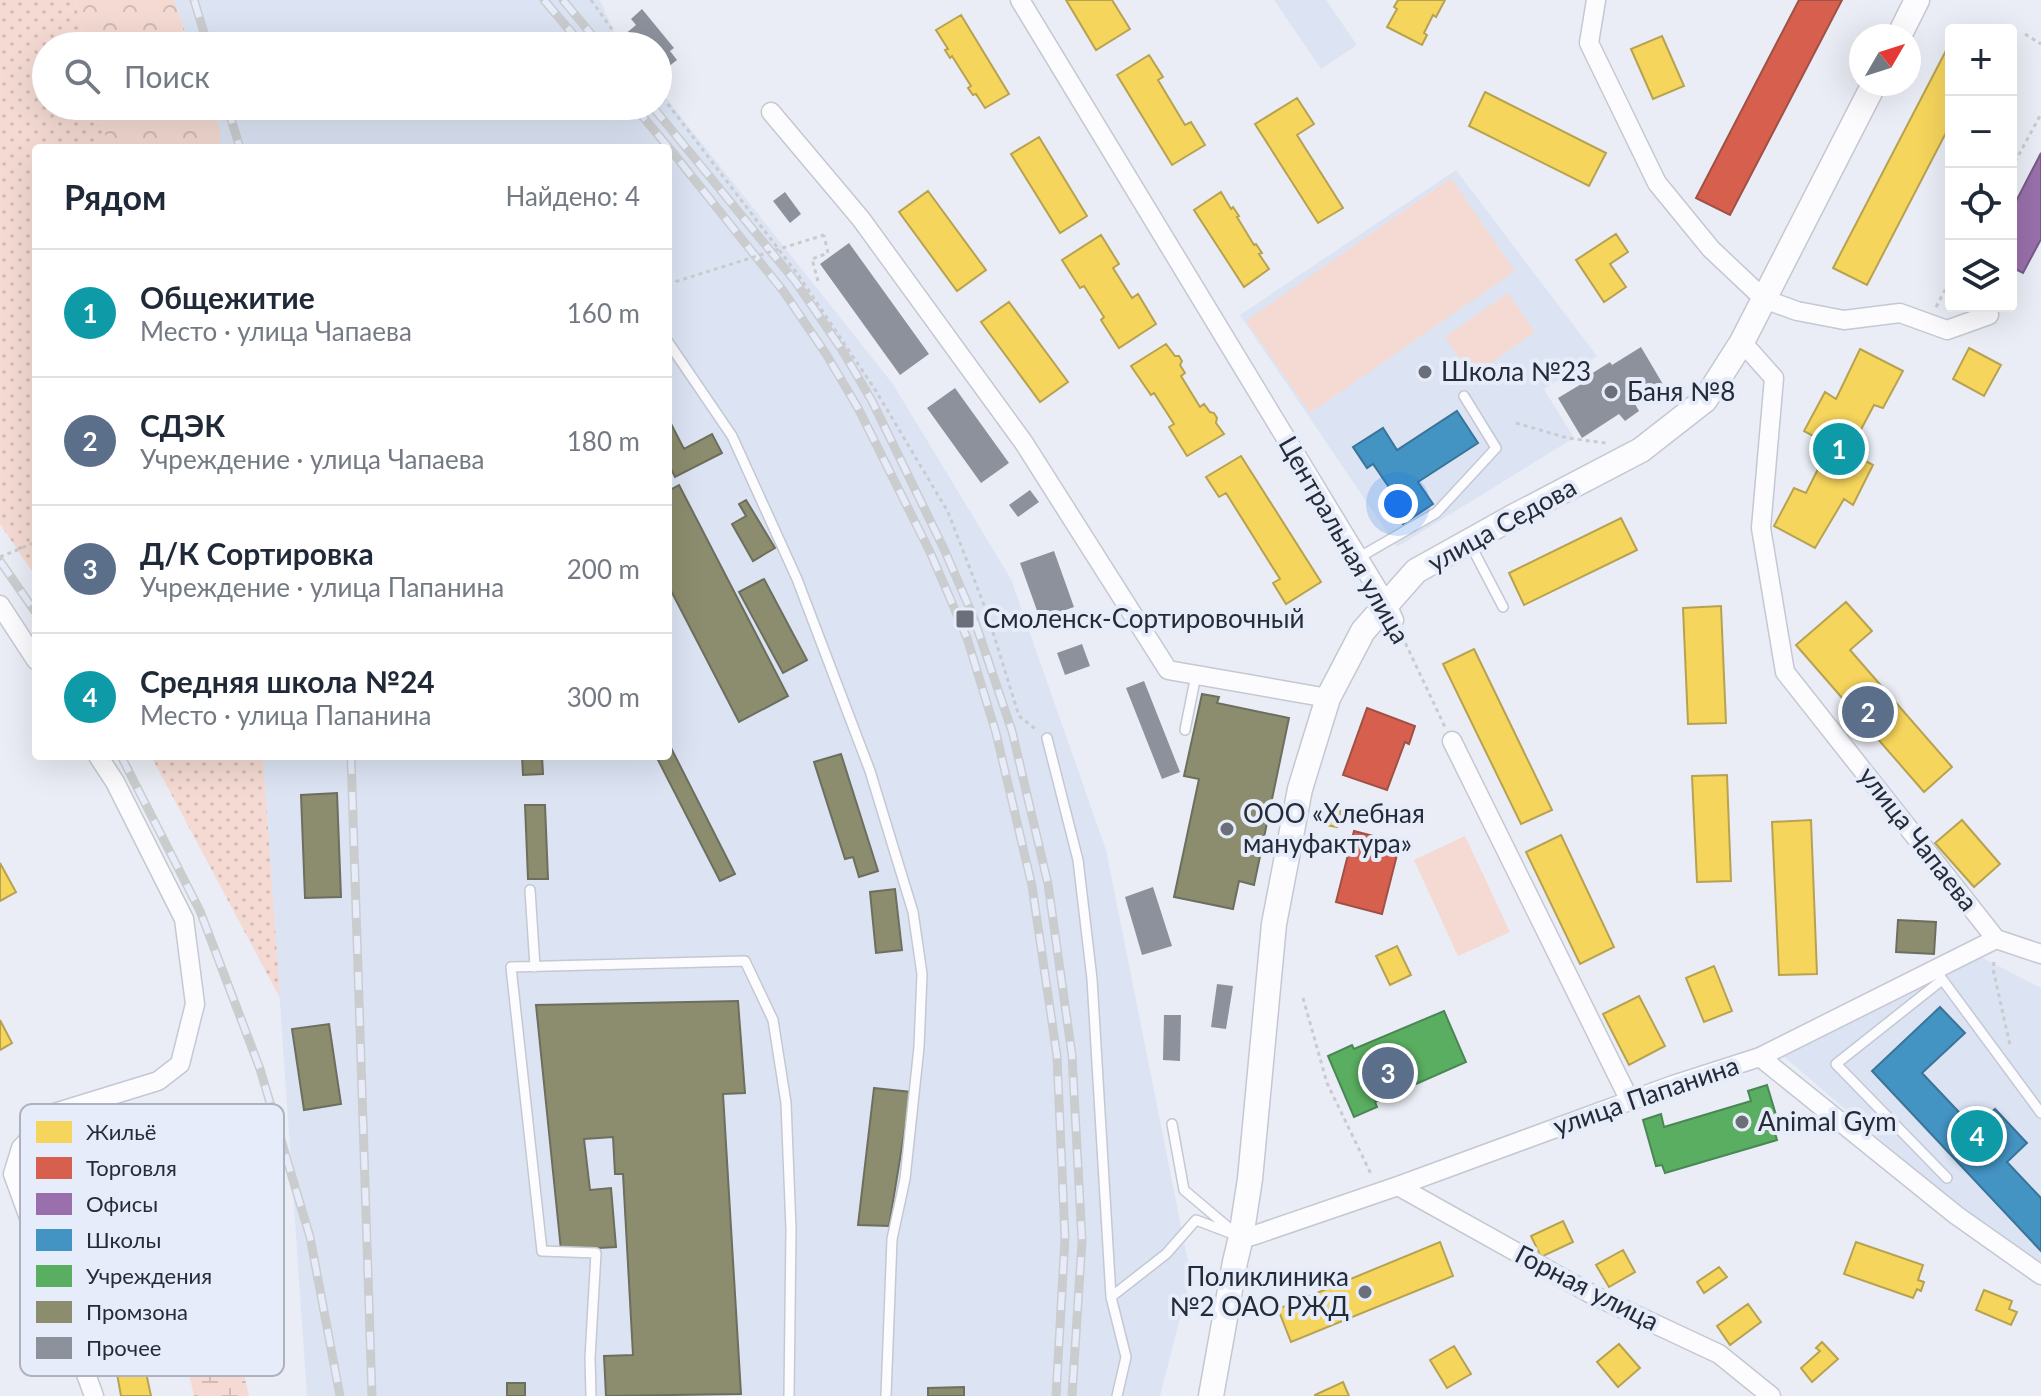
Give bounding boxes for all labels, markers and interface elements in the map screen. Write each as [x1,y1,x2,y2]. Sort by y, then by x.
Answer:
north arrow [1849,24,1921,96]
map controls [1945,24,2017,312]
button: + [1945,24,2017,96]
search box [32,32,672,120]
icon: search [60,54,104,98]
text: Поиск [124,58,210,94]
button: − [1945,96,2017,168]
button: locate [1945,168,2017,240]
text: Рядом [64,176,166,217]
text: Найдено: 4 [505,180,640,212]
button: layers [1945,240,2017,312]
text: Общежитие [140,279,315,315]
text: 1 [82,297,98,329]
text: 160 m [567,297,640,329]
text: Место · улица Чапаева [140,315,412,347]
place label: Школа №23 [1441,355,1591,387]
marker: Школа №23 [1416,363,1434,381]
place label: Баня №8 [1627,375,1735,407]
marker: Баня №8 [1602,383,1620,401]
text: СДЭК [140,407,225,443]
pin: 1 [1813,419,1865,479]
text: 2 [82,425,98,457]
text: 180 m [567,425,640,457]
street label: Центральная улица [1272,430,1417,649]
text: Учреждение · улица Чапаева [140,443,485,475]
street label: улица Седова [1422,470,1581,578]
your location [1378,484,1418,524]
text: Д/К Сортировка [140,535,374,571]
text: 3 [82,553,98,585]
text: 200 m [567,553,640,585]
text: Учреждение · улица Папанина [140,571,504,603]
place label: Смоленск-Сортировочный [983,602,1305,634]
marker: Смоленск-Сортировочный [954,608,976,630]
text: Средняя школа №24 [140,663,435,699]
text: 4 [82,681,98,713]
text: 300 m [567,681,640,713]
pin: 2 [1842,682,1894,742]
text: Место · улица Папанина [140,699,431,731]
street label: улица Чапаева [1852,760,1985,917]
place label: ООО «Хлебная мануфактура» [1243,797,1425,859]
marker: ООО «Хлебная мануфактура» [1218,820,1236,838]
pin: 3 [1362,1043,1414,1103]
street label: улица Папанина [1549,1048,1743,1142]
legend [20,1104,284,1376]
place label: Animal Gym [1758,1105,1897,1137]
pin: 4 [1951,1106,2003,1166]
marker: Animal Gym [1733,1113,1751,1131]
text: Жильё [86,1118,156,1145]
text: Торговля [86,1154,177,1181]
text: Офисы [86,1190,158,1217]
text: Школы [86,1226,161,1253]
street label: Горная улица [1510,1237,1665,1337]
place label: Поликлиника №2 ОАО РЖД [1169,1260,1349,1322]
text: Учреждения [86,1262,212,1289]
marker: Поликлиника №2 ОАО РЖД [1356,1283,1374,1301]
text: Промзона [86,1298,188,1325]
text: Прочее [86,1334,161,1361]

